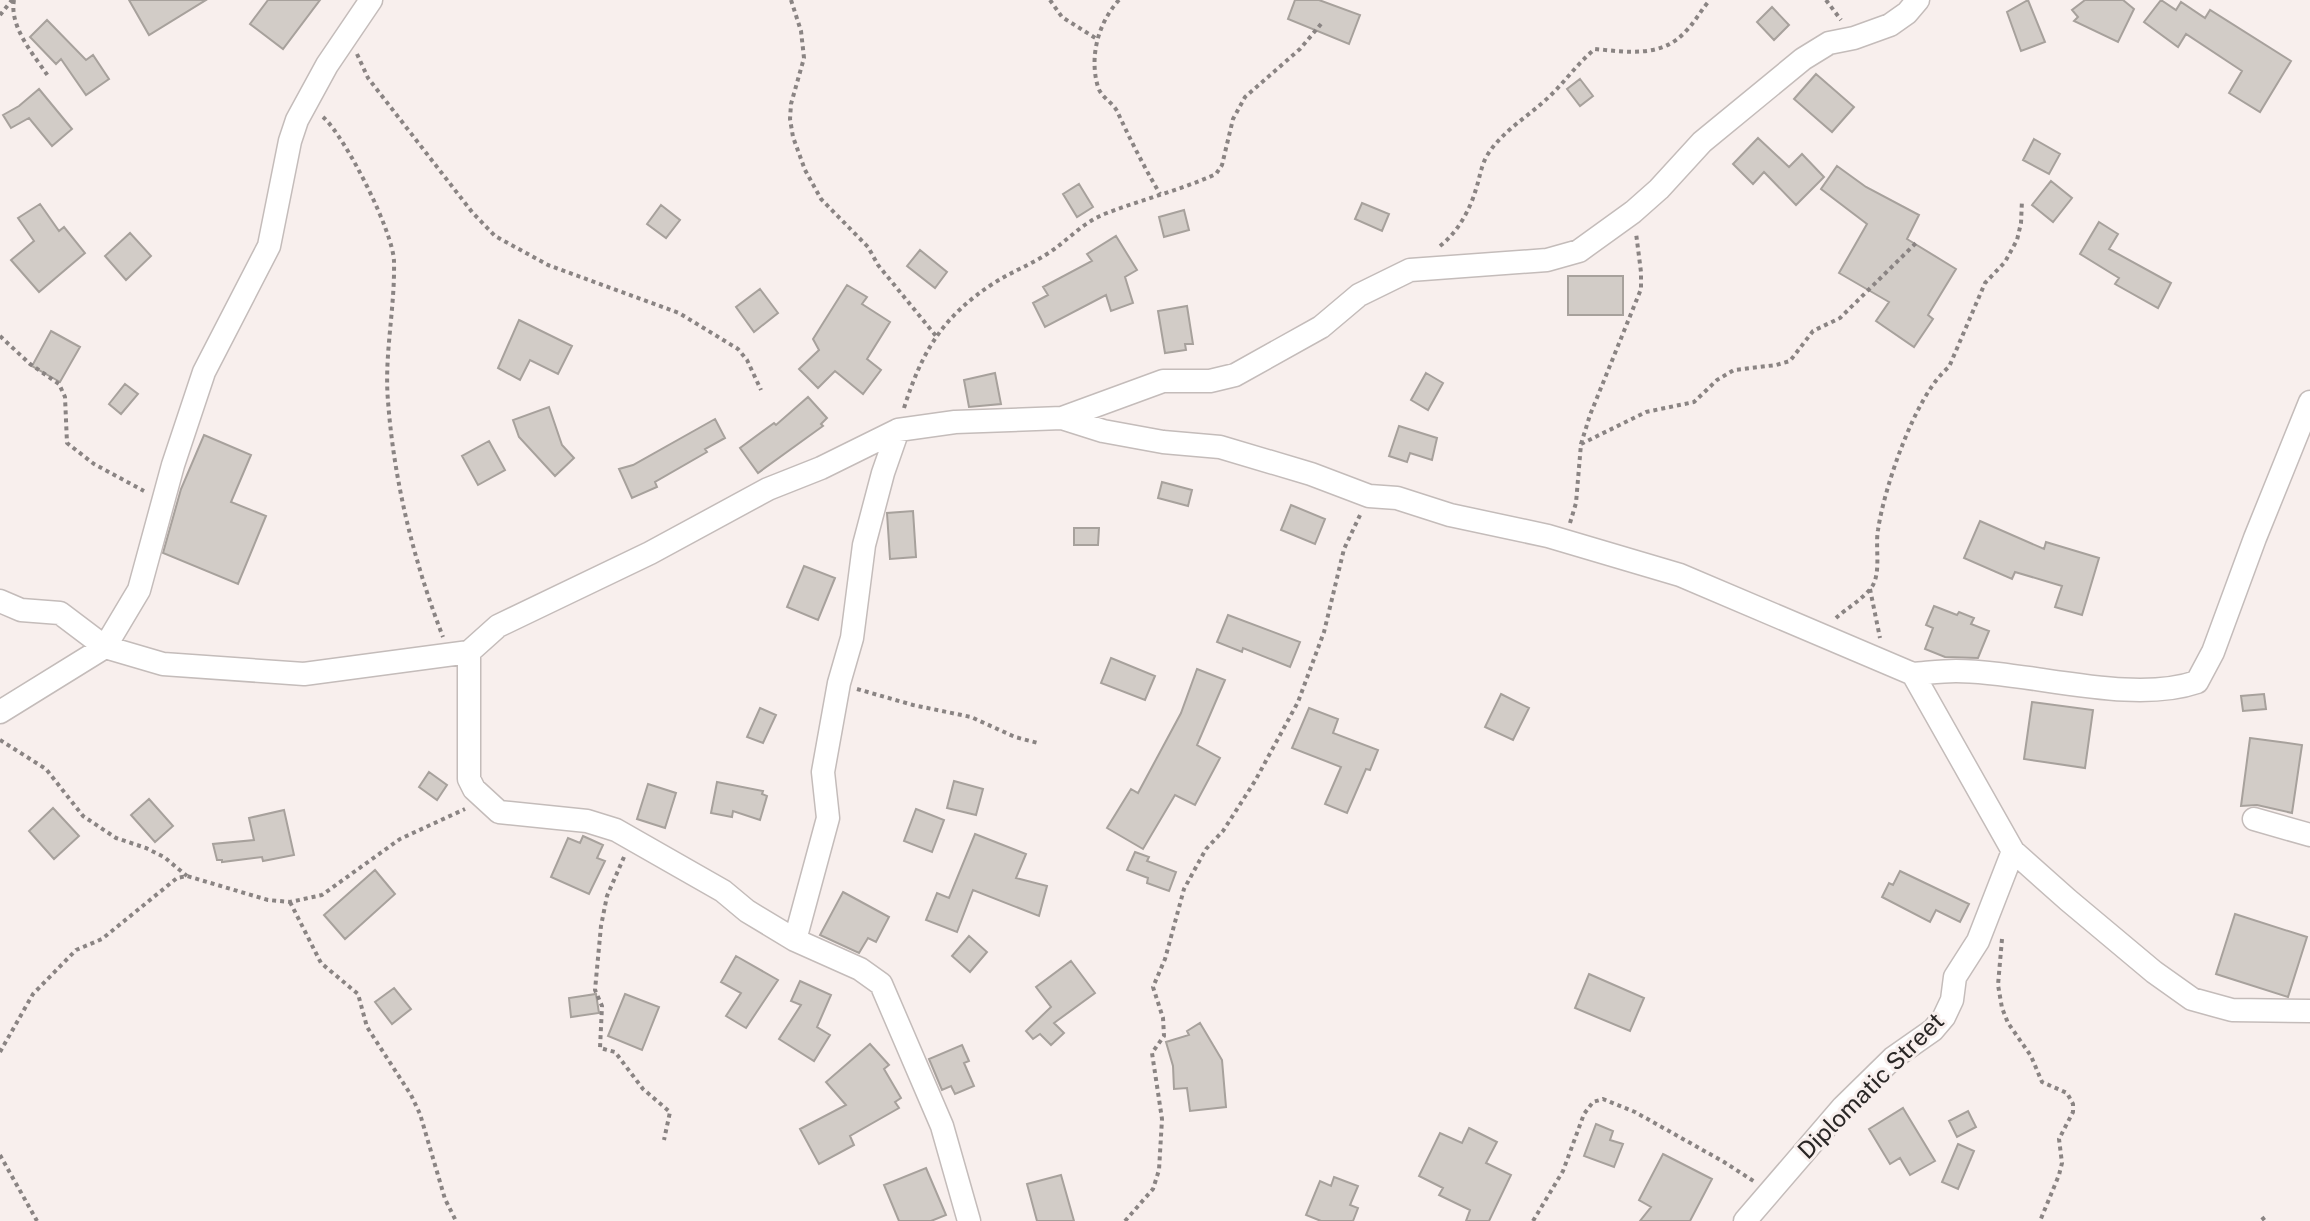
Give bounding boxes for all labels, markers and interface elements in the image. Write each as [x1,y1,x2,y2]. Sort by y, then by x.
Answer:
street label: Diplomatic Street [1792,1007,1949,1164]

